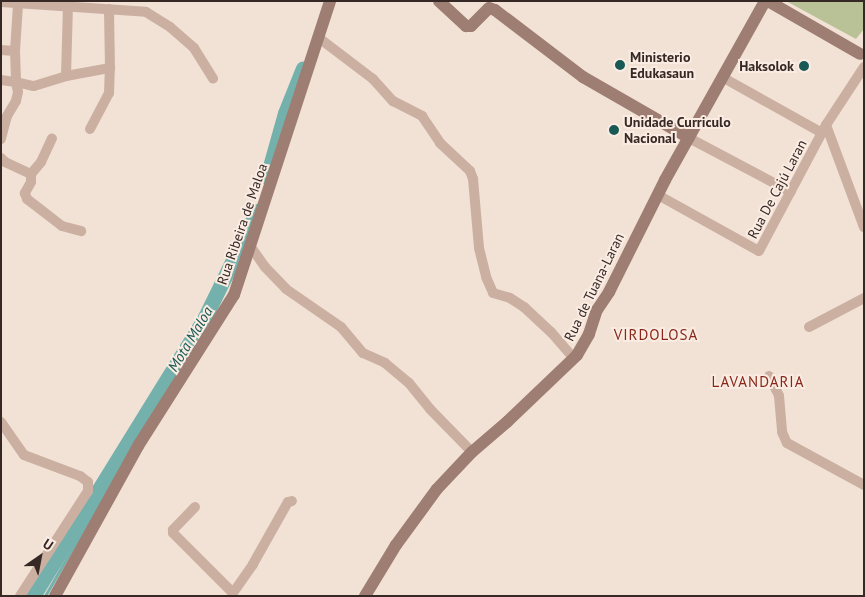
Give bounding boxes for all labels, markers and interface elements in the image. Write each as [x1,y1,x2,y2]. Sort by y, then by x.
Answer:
place label: Ministerio Edukasaun [630,49,694,82]
place label: Haksolok [739,58,794,74]
marker: Ministerio Edukasaun [614,59,626,71]
marker: Haksolok [798,60,810,72]
place label: Unidade Curriculo Nacional [624,114,731,146]
marker: Unidade Curriculo Nacional [608,124,620,136]
street label: Rua De Cajú Laran [744,137,810,241]
street label: Rua Ribeira de Maloa [213,161,271,287]
street label: Rua de Tuana-Laran [560,230,628,344]
water label: Mota Maloa [164,303,216,375]
district label: VIRDOLOSA [613,326,699,344]
district label: LAVANDARIA [710,373,806,391]
north arrow [15,532,65,582]
text: U [40,534,57,554]

